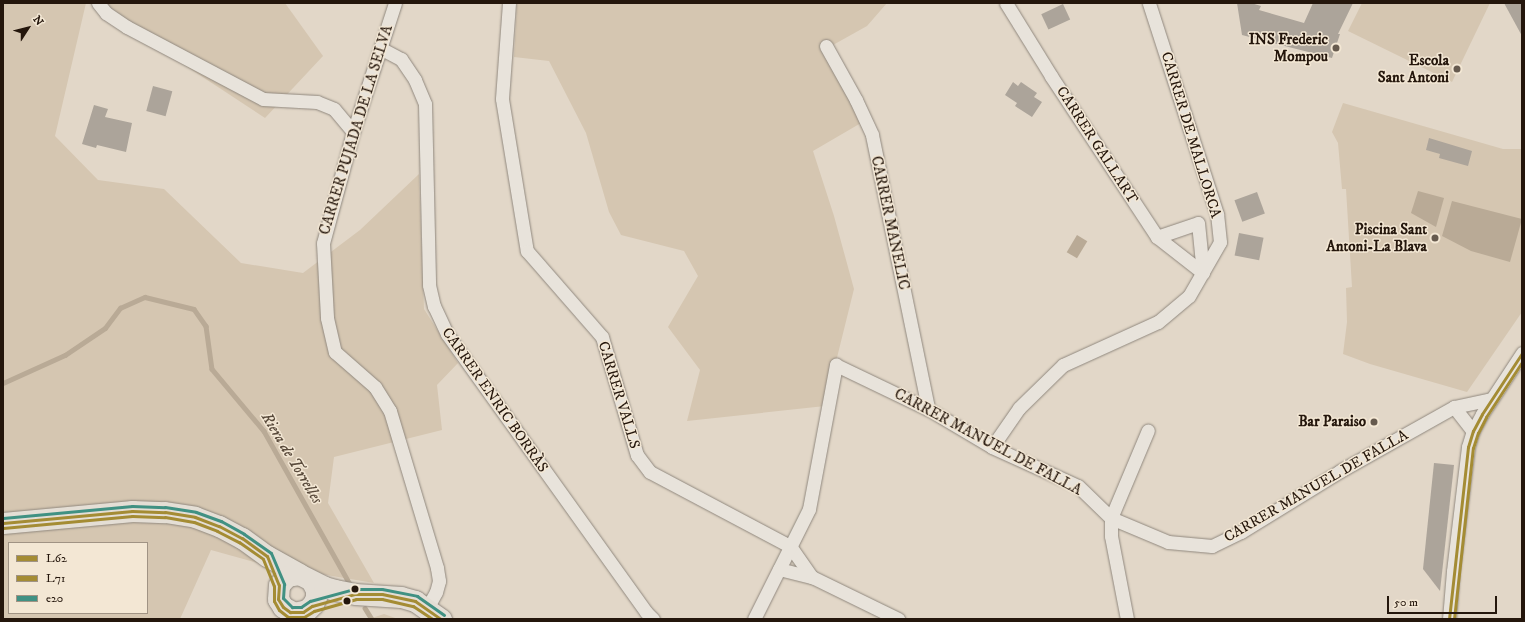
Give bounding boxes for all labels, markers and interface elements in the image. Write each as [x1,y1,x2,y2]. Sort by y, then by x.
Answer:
north arrow [8,8,48,48]
text: N [29,13,46,29]
street label: CARRER PUJADA DE LA SELVA [315,23,397,237]
place label: INS Frederic Mompou [1249,30,1328,65]
marker: INS Frederic Mompou [1331,43,1341,53]
street label: CARRER DE MALLORCA [1157,50,1225,220]
place label: Escola Sant Antoni [1378,51,1449,86]
marker: Escola Sant Antoni [1452,64,1462,74]
street label: CARRER GALLART [1052,83,1142,207]
street label: CARRER MANELIC [867,154,913,292]
place label: Piscina Sant Antoni-La Blava [1326,220,1427,255]
marker: Piscina Sant Antoni-La Blava [1430,233,1440,243]
street label: CARRER ENRIC BORRÀS [438,324,552,476]
street label: CARRER VALLS [594,339,644,451]
street label: CARRER MANUEL DE FALLA [891,385,1085,499]
water label: Riera de Torrelles [257,409,327,507]
place label: Bar Paraiso [1298,413,1366,431]
marker: Bar Paraiso [1369,417,1379,427]
street label: CARRER MANUEL DE FALLA [1221,426,1411,546]
legend [8,542,148,614]
text: L62 [46,551,67,566]
text: L71 [46,571,65,586]
unlabelled marker [350,584,360,594]
scale bar [1389,588,1499,614]
text: e20 [46,591,63,606]
text: 50 m [1394,595,1418,610]
unlabelled marker [342,596,352,606]

